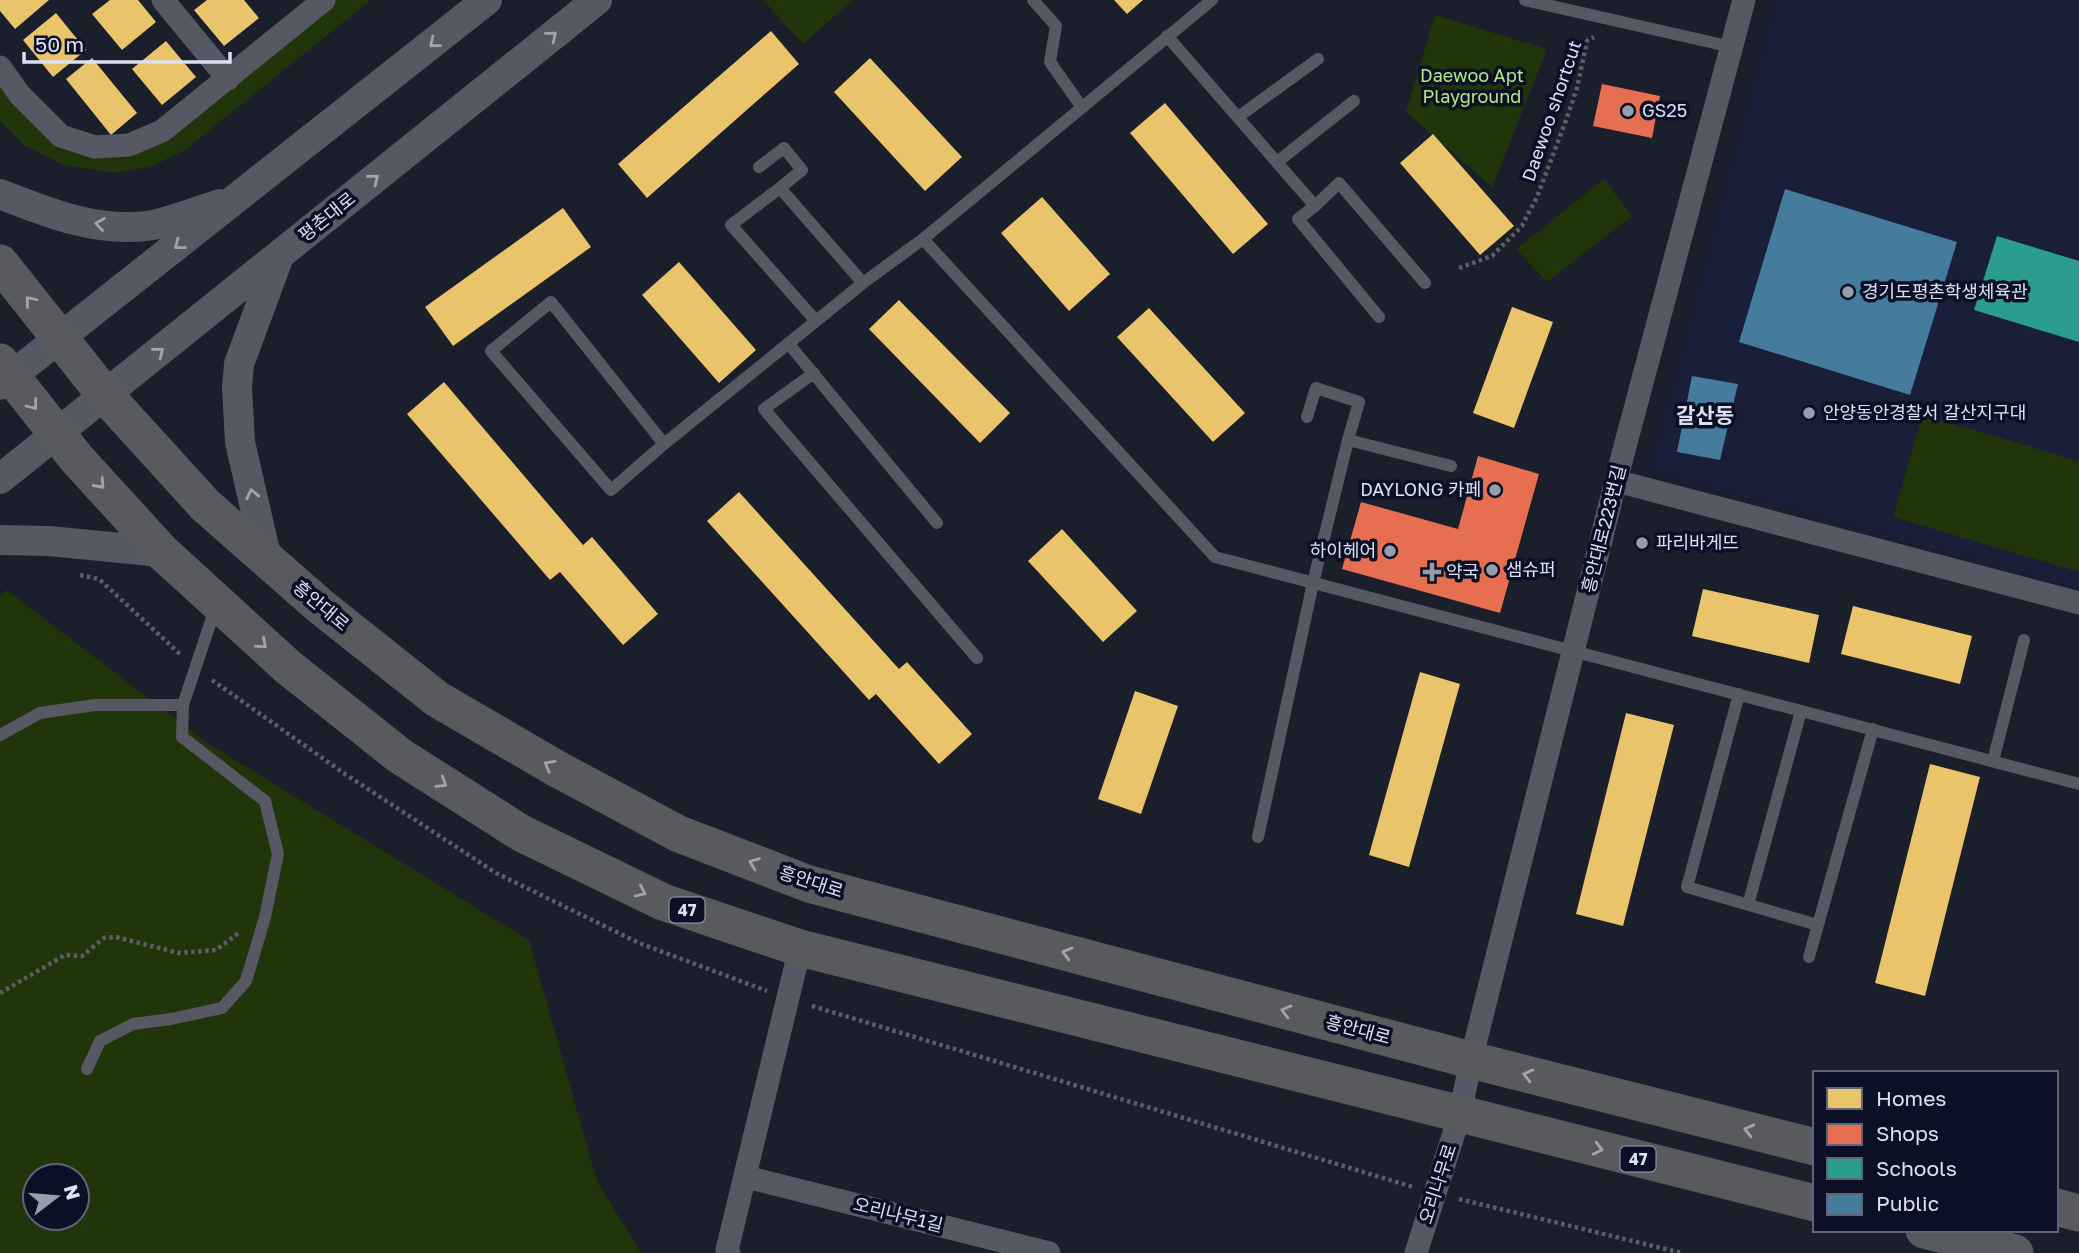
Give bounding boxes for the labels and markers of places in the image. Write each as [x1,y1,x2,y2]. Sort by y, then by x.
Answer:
place label: GS25 [1642,99,1687,121]
marker: GS25 [1620,103,1636,119]
place label: 경기도평촌학생체육관 [1862,280,2028,302]
marker: 경기도평촌학생체육관 [1840,284,1856,300]
place label: 안양동안경찰서 갈산지구대 [1823,401,2026,423]
marker: 안양동안경찰서 갈산지구대 [1801,405,1817,421]
place label: DAYLONG 카페 [1360,478,1481,500]
marker: DAYLONG 카페 [1487,482,1503,498]
place label: 파리바게뜨 [1656,531,1739,553]
marker: 파리바게뜨 [1634,535,1650,551]
place label: 하이헤어 [1310,539,1376,561]
marker: 하이헤어 [1382,543,1398,559]
place label: 샘슈퍼 [1506,558,1556,580]
place label: 약국 [1446,560,1479,582]
marker: 샘슈퍼 [1484,562,1500,578]
marker: 약국 [1424,564,1440,580]

